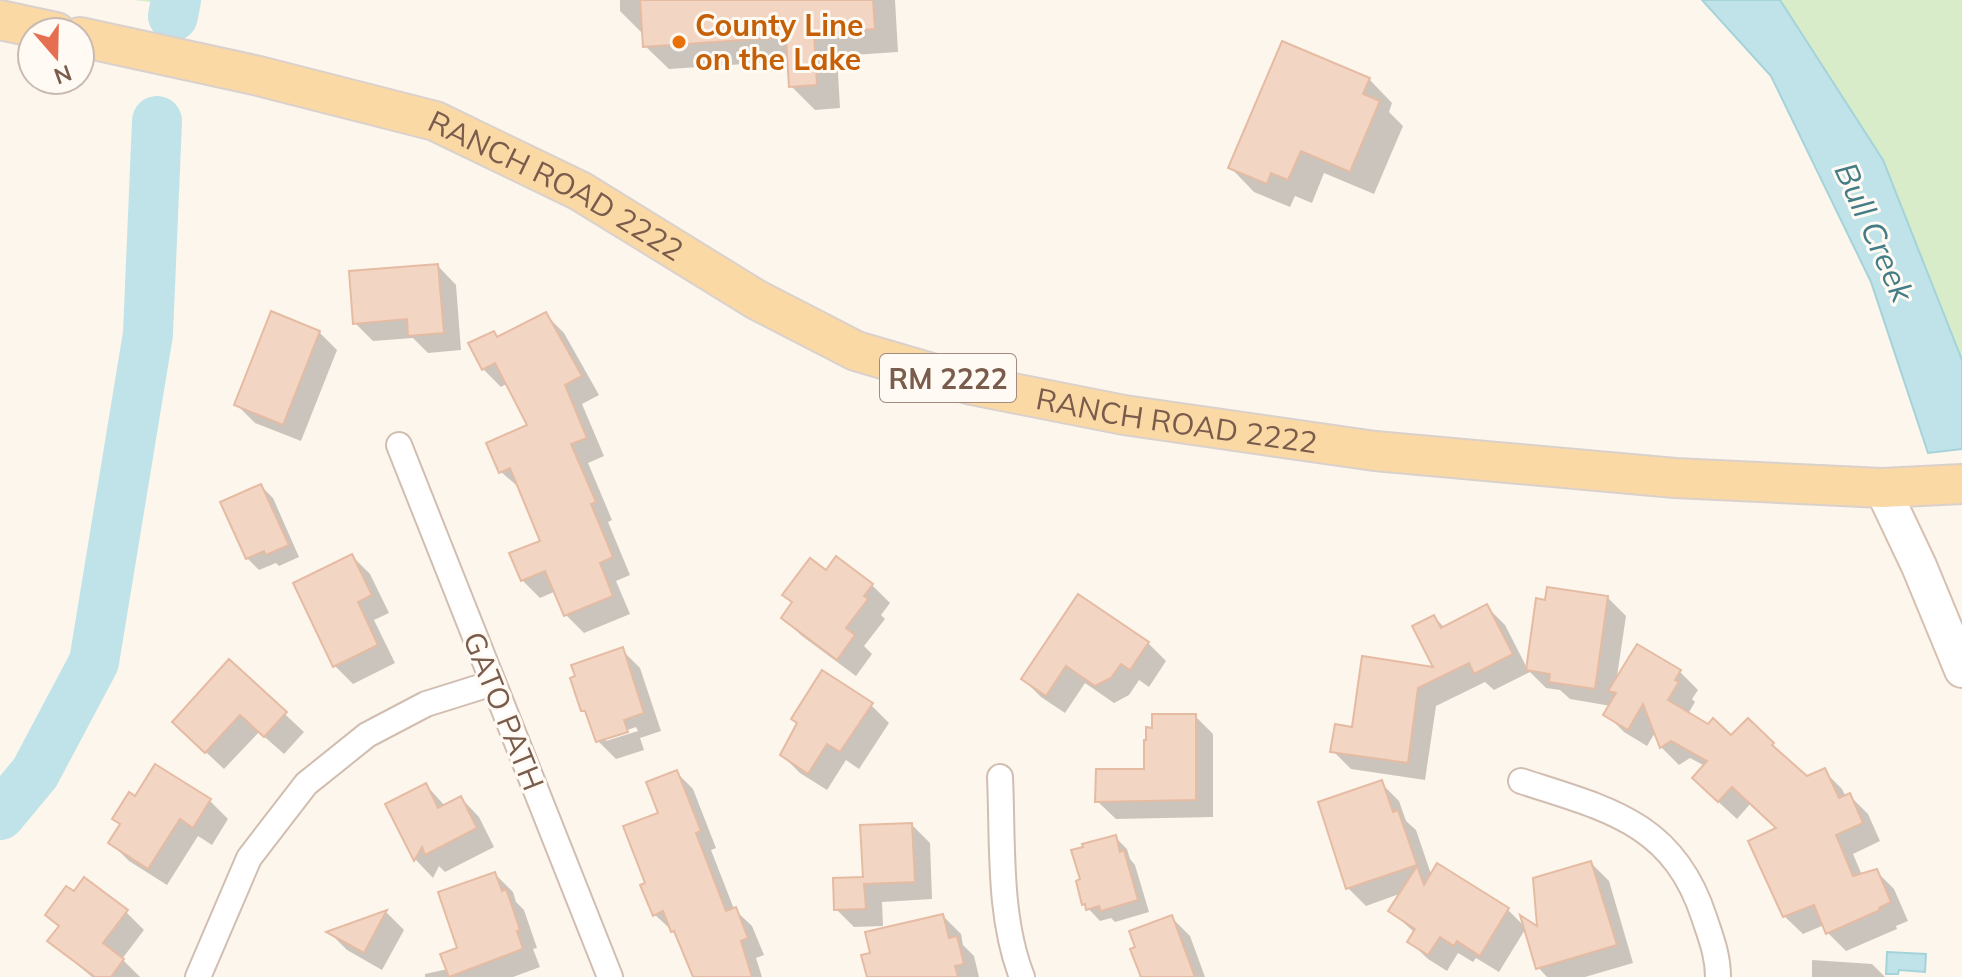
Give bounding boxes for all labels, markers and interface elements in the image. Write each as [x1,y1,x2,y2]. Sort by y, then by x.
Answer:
place label: County Line on the Lake [695,6,864,78]
north arrow [16,16,96,96]
marker: County Line on the Lake [670,33,688,51]
text: N [50,59,75,91]
street label: RANCH ROAD 2222 [422,102,691,269]
water label: Bull Creek [1827,156,1924,309]
road number: RM 2222 [880,354,1016,402]
street label: RANCH ROAD 2222 [1033,379,1320,462]
street label: GATO PATH [455,626,553,796]

